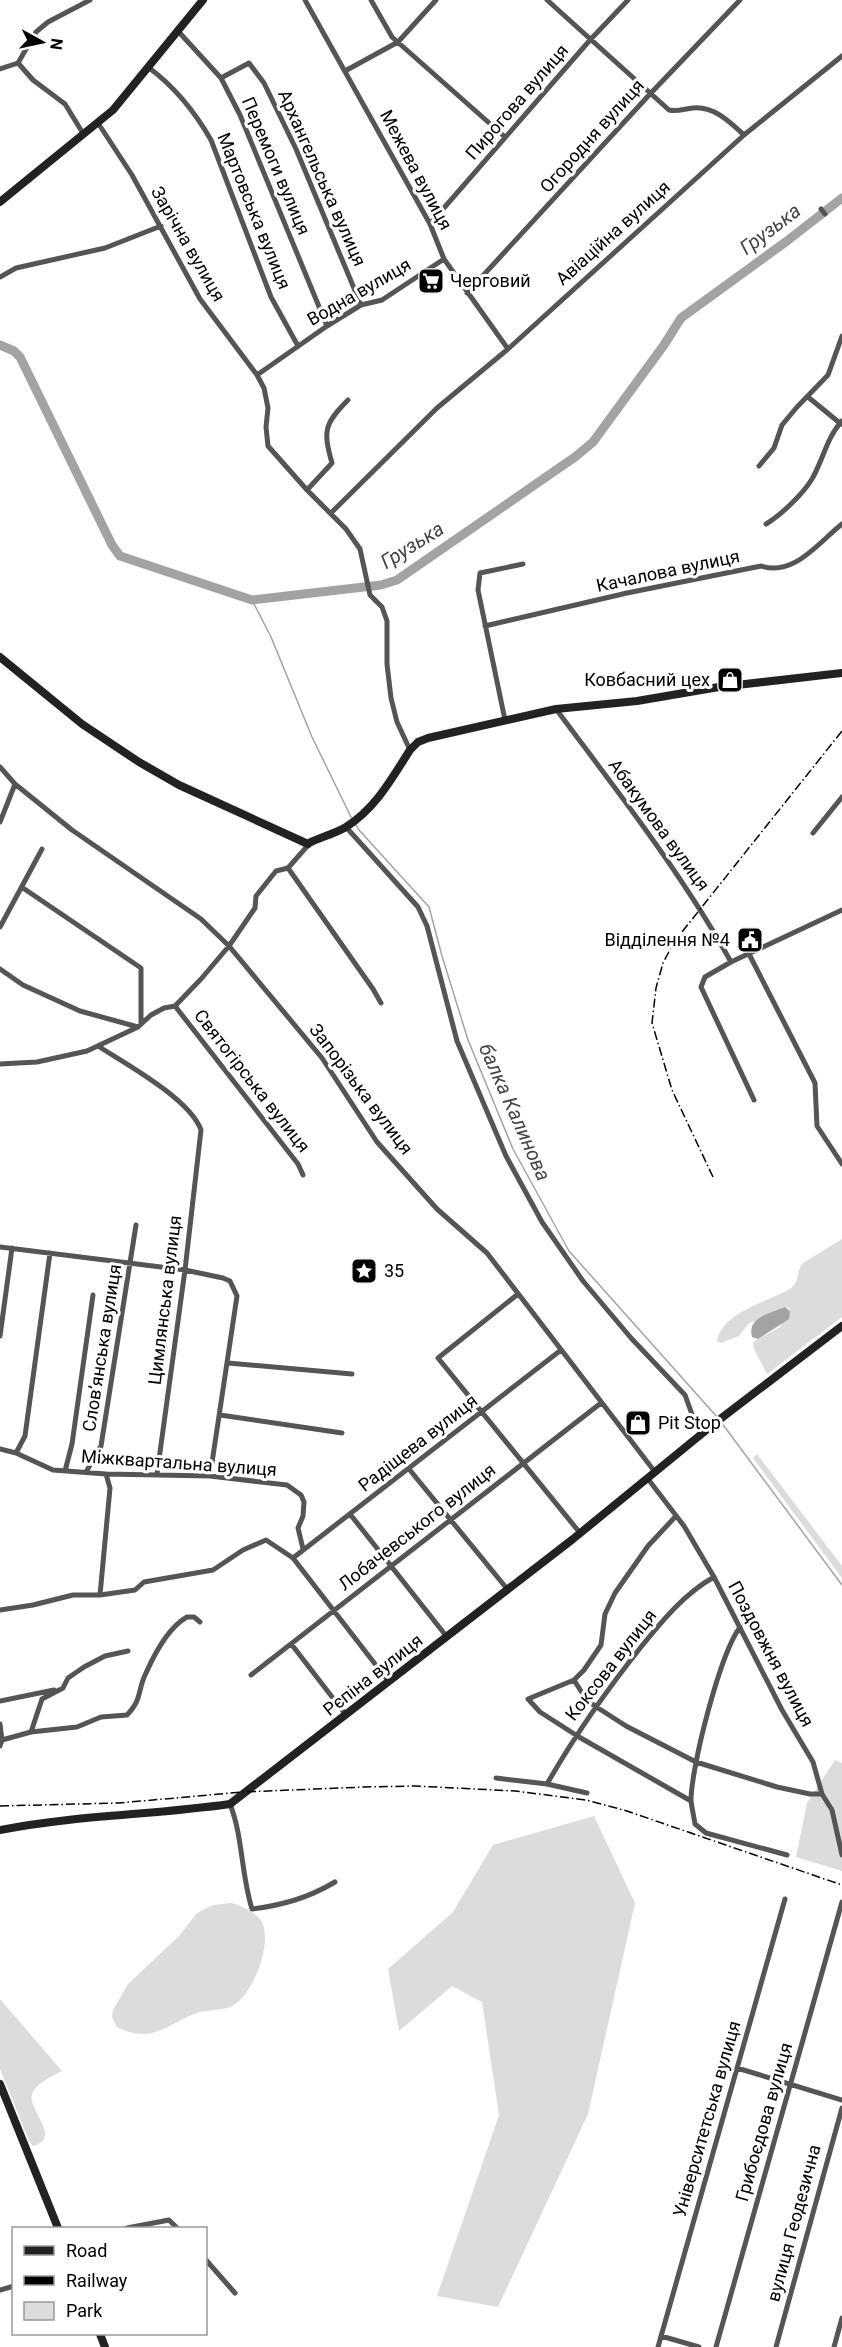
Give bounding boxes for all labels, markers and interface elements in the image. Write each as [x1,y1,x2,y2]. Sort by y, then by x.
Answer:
north arrow [12,12,72,72]
text: N [46,37,67,51]
street label: Пирогова вулиця [461,40,572,164]
street label: Огородня вулиця [535,75,648,197]
street label: Архангельська вулиця [274,86,371,269]
street label: Перемоги вулиця [238,94,315,238]
street label: Межева вулиця [376,106,457,233]
street label: Мартовська вулиця [213,130,295,292]
street label: Авіаційна вулиця [551,176,674,289]
street label: Зарічна вулиця [147,183,230,305]
water label: Грузька [735,198,805,260]
street label: Водна вулиця [303,253,414,330]
supermarket icon: Черговий [416,266,446,296]
place label: Черговий [450,270,531,291]
water label: Грузька [376,516,448,574]
street label: Качалова вулиця [594,545,741,596]
shop icon: Ковбасний цех [715,665,745,695]
place label: Ковбасний цех [584,669,710,690]
street label: Абакумова вулиця [605,755,714,895]
public building icon: Відділення №4 [735,925,765,955]
place label: Відділення №4 [604,929,730,950]
street label: Святогірська вулиця [190,1005,315,1156]
street label: Запорізька вулиця [305,1019,417,1158]
water label: балка Калинова [474,1040,556,1184]
street label: Цимлянська вулиця [144,1214,185,1386]
place icon: 35 [349,1256,379,1286]
place label: 35 [384,1260,404,1281]
street label: Слов’янська вулиця [78,1263,125,1433]
street label: Радіщева вулиця [354,1390,481,1496]
shop icon: Pit Stop [623,1408,653,1438]
place label: Pit Stop [658,1412,721,1433]
street label: Міжквартальна вулиця [81,1445,278,1480]
street label: Лобачевського вулиця [334,1459,499,1594]
street label: Поздовжня вулиця [724,1577,819,1730]
street label: Коксова вулиця [561,1605,661,1724]
street label: Рєпіна вулиця [319,1629,426,1720]
street label: Університетська вулиця [668,2018,745,2219]
street label: Грибоєдова вулиця [731,2040,796,2204]
street label: вулиця Геодезична [762,2142,825,2304]
legend [12,2227,207,2335]
text: Road [66,2240,107,2261]
text: Railway [66,2270,128,2291]
text: Park [66,2300,103,2321]

